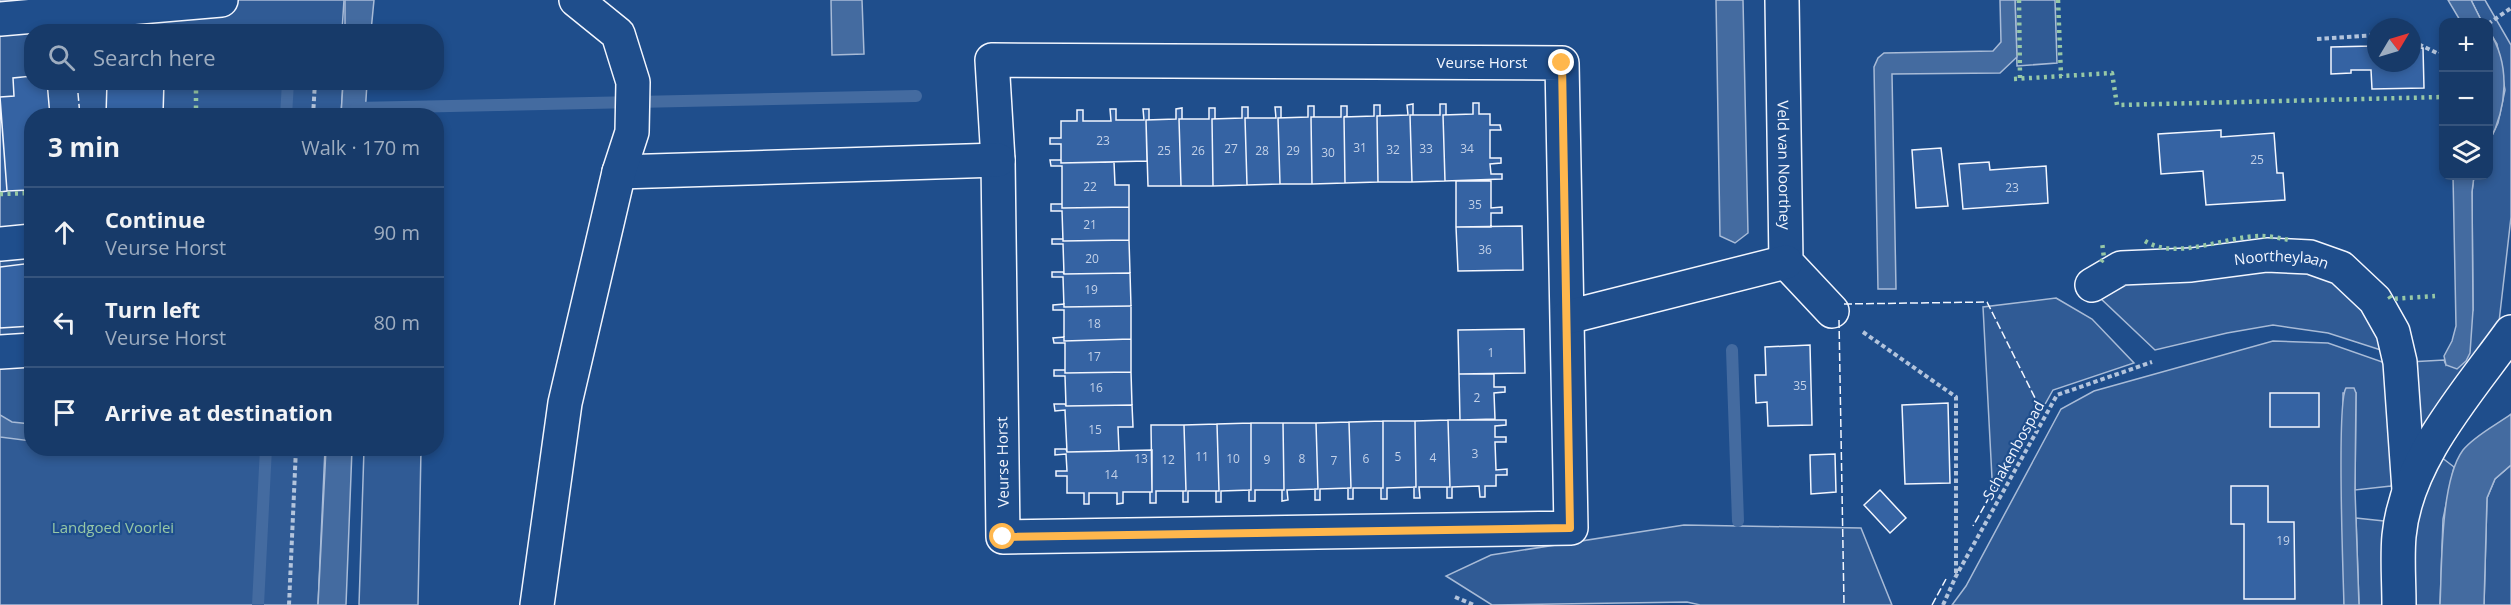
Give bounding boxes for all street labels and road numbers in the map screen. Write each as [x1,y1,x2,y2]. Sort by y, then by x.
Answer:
street label: Veurse Horst [1437,52,1527,72]
street label: Veld van Noorthey [1774,100,1796,230]
street label: Noortheylaan [2233,245,2332,273]
street label: Schakenbospad [1977,397,2049,503]
street label: Veurse Horst [991,416,1013,508]

